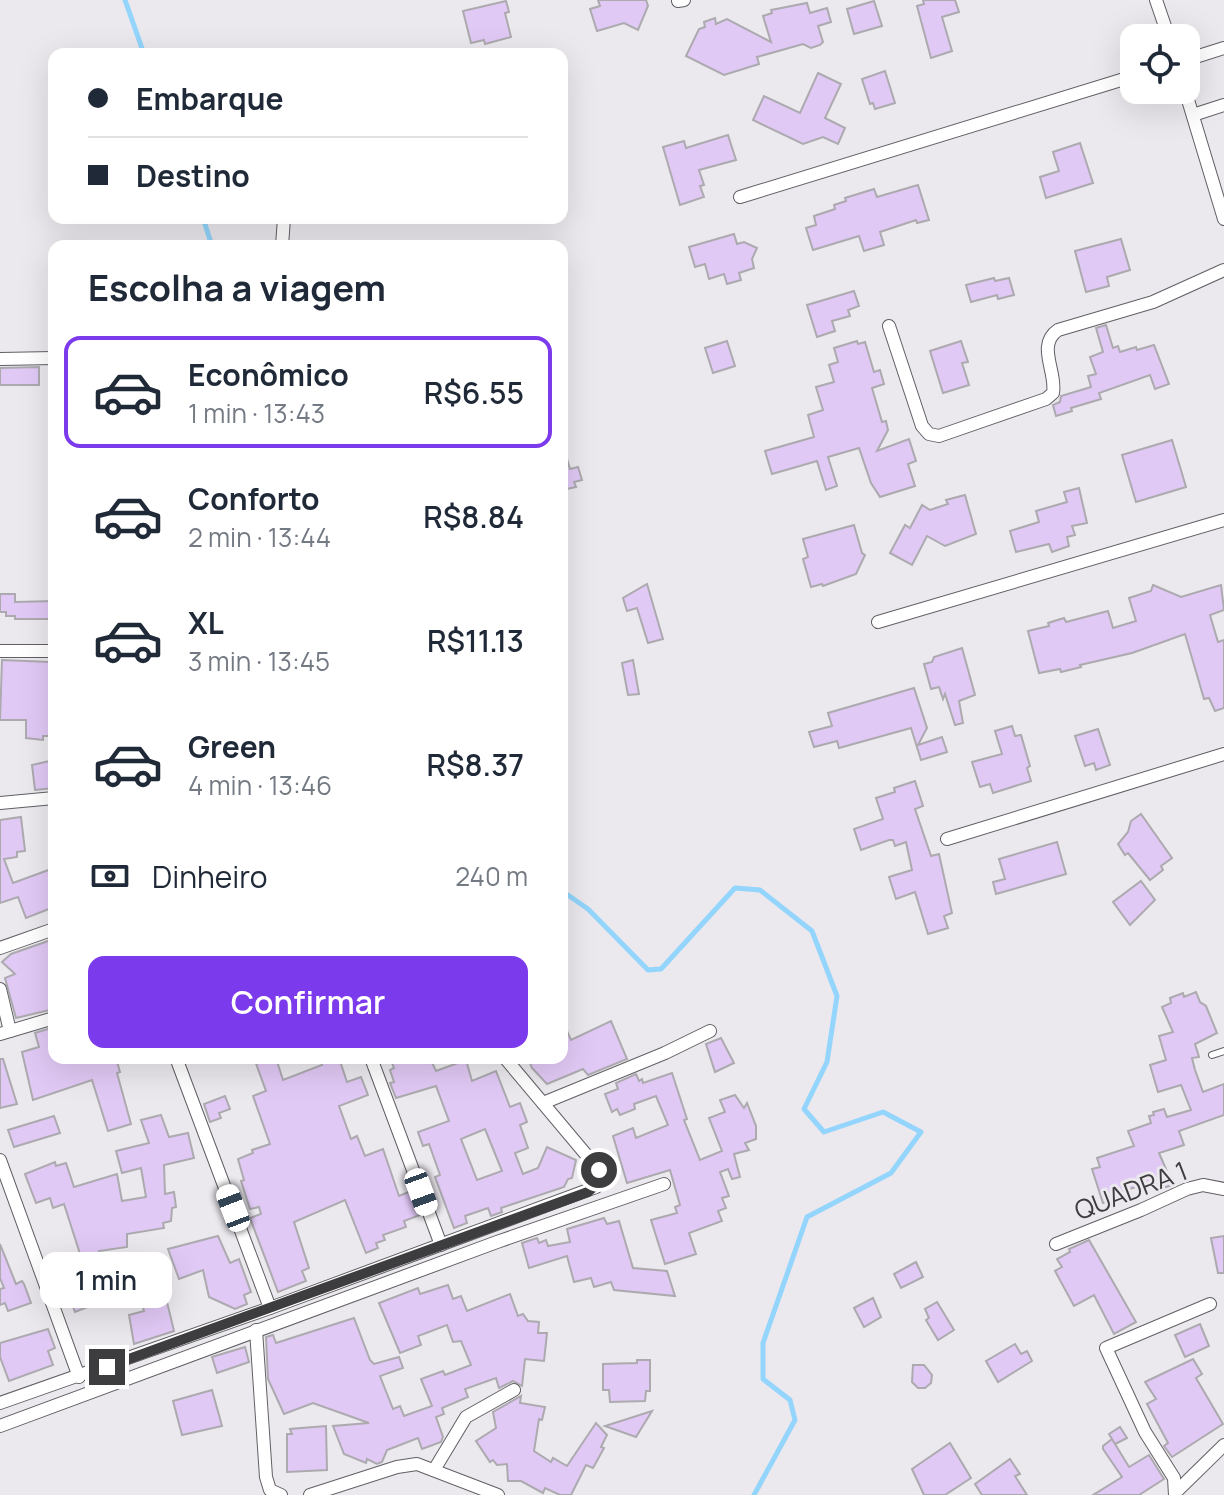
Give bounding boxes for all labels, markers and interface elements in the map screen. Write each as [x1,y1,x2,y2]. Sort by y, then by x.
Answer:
map controls [1120,24,1200,104]
button: locate [1120,24,1200,104]
text: Embarque [136,78,284,119]
text: Destino [136,155,250,196]
text: Escolha a viagem [88,263,386,312]
text: Econômico [188,354,349,395]
icon: car [92,356,164,428]
text: R$6.55 [424,372,524,413]
text: 1 min · 13:43 [188,395,325,431]
text: Conforto [188,478,319,519]
icon: car [92,480,164,552]
text: R$8.84 [423,496,524,537]
text: 2 min · 13:44 [188,519,331,555]
text: XL [188,602,224,643]
icon: car [92,604,164,676]
text: R$11.13 [427,620,524,661]
text: 3 min · 13:45 [188,643,330,679]
text: Green [188,726,276,767]
icon: car [92,728,164,800]
text: R$8.37 [427,744,524,785]
text: 4 min · 13:46 [188,767,332,803]
icon: cash [88,854,132,898]
text: Dinheiro [152,856,268,897]
text: 240 m [455,858,528,894]
button: Confirmar [88,956,528,1048]
route start [581,1152,617,1188]
street label: QUADRA 1 [1069,1152,1192,1228]
car [402,1165,440,1219]
car [213,1181,253,1235]
callout: 1 min [41,1251,173,1307]
text: 1 min [75,1262,137,1298]
route end [89,1349,125,1385]

